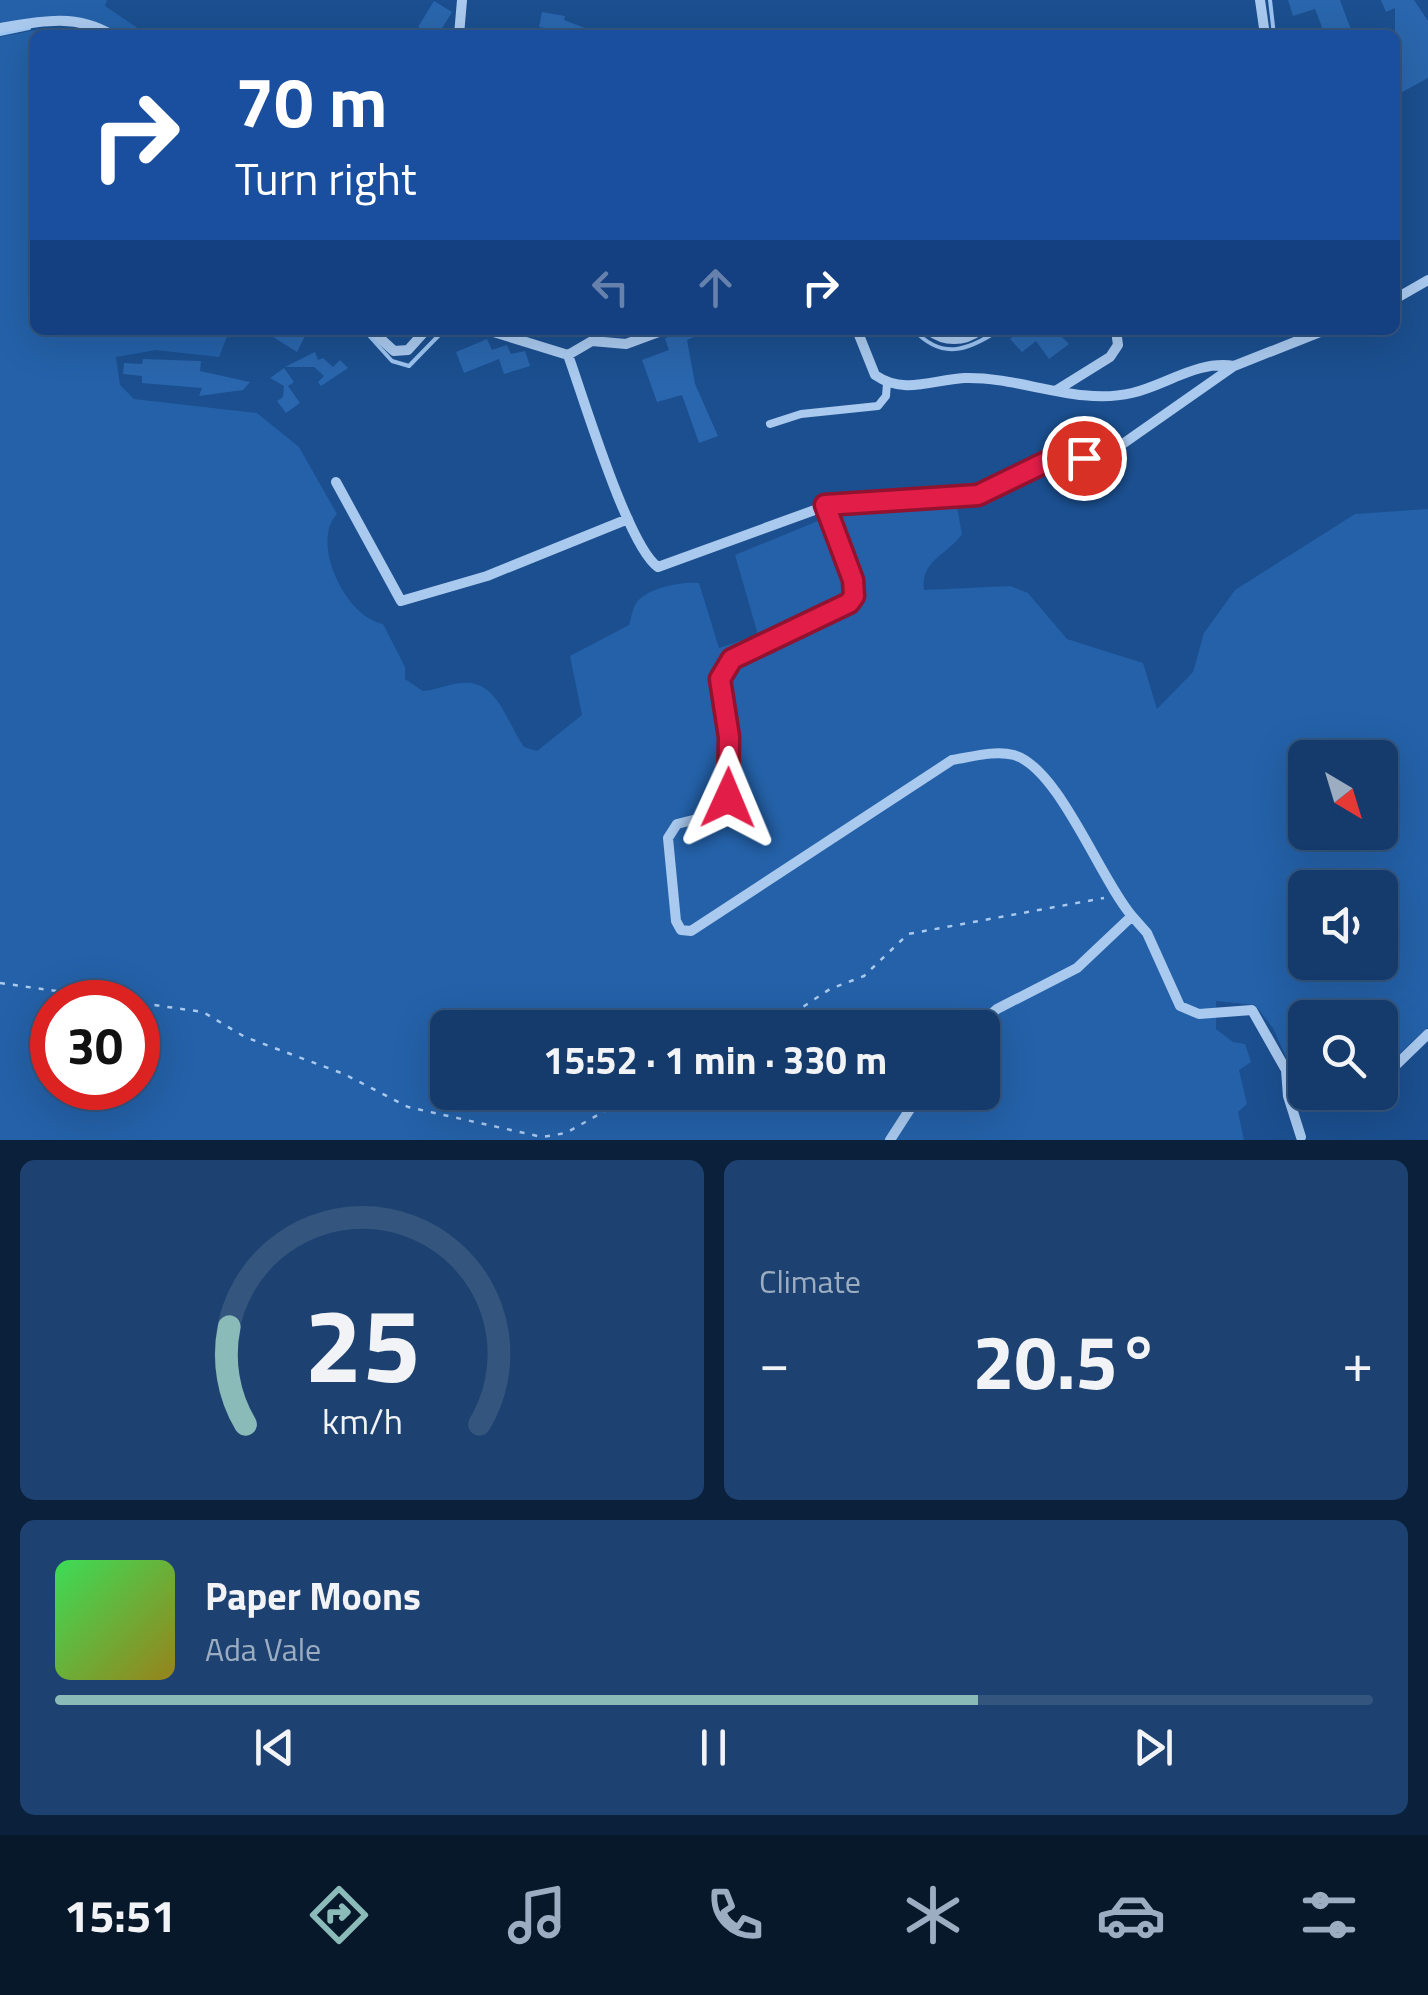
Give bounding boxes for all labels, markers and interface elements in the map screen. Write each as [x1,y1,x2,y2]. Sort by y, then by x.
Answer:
text: 70 m [235,48,388,154]
icon: right [70,70,200,200]
text: Turn right [235,144,417,212]
icon: left [583,260,638,315]
icon: ahead [688,260,743,315]
icon: right [793,260,848,315]
pin [1042,416,1127,501]
icon: arrive [1057,431,1112,486]
north arrow [1288,740,1398,850]
map controls [1288,740,1398,1110]
position arrow [676,746,780,850]
button: sound [1288,870,1398,980]
speed limit sign: 30 [30,980,160,1110]
button: search [1288,1000,1398,1110]
text: 15:52 · 1 min · 330 m [543,1031,887,1089]
text: Climate [759,1257,861,1305]
text: 25 [304,1264,420,1422]
text: 20.5° [972,1304,1160,1418]
text: − [759,1320,790,1403]
text: + [1342,1320,1373,1403]
text: km/h [322,1393,402,1448]
text: Paper Moons [205,1567,421,1625]
text: Ada Vale [205,1625,321,1673]
icon: previous [247,1720,302,1775]
icon: pause [686,1720,741,1775]
icon: next [1126,1720,1181,1775]
icon: directions [304,1880,374,1950]
icon: music [502,1880,572,1950]
icon: phone [700,1880,770,1950]
icon: climate [898,1880,968,1950]
icon: car [1096,1880,1166,1950]
icon: filters [1294,1880,1364,1950]
text: 15:51 [64,1881,176,1949]

